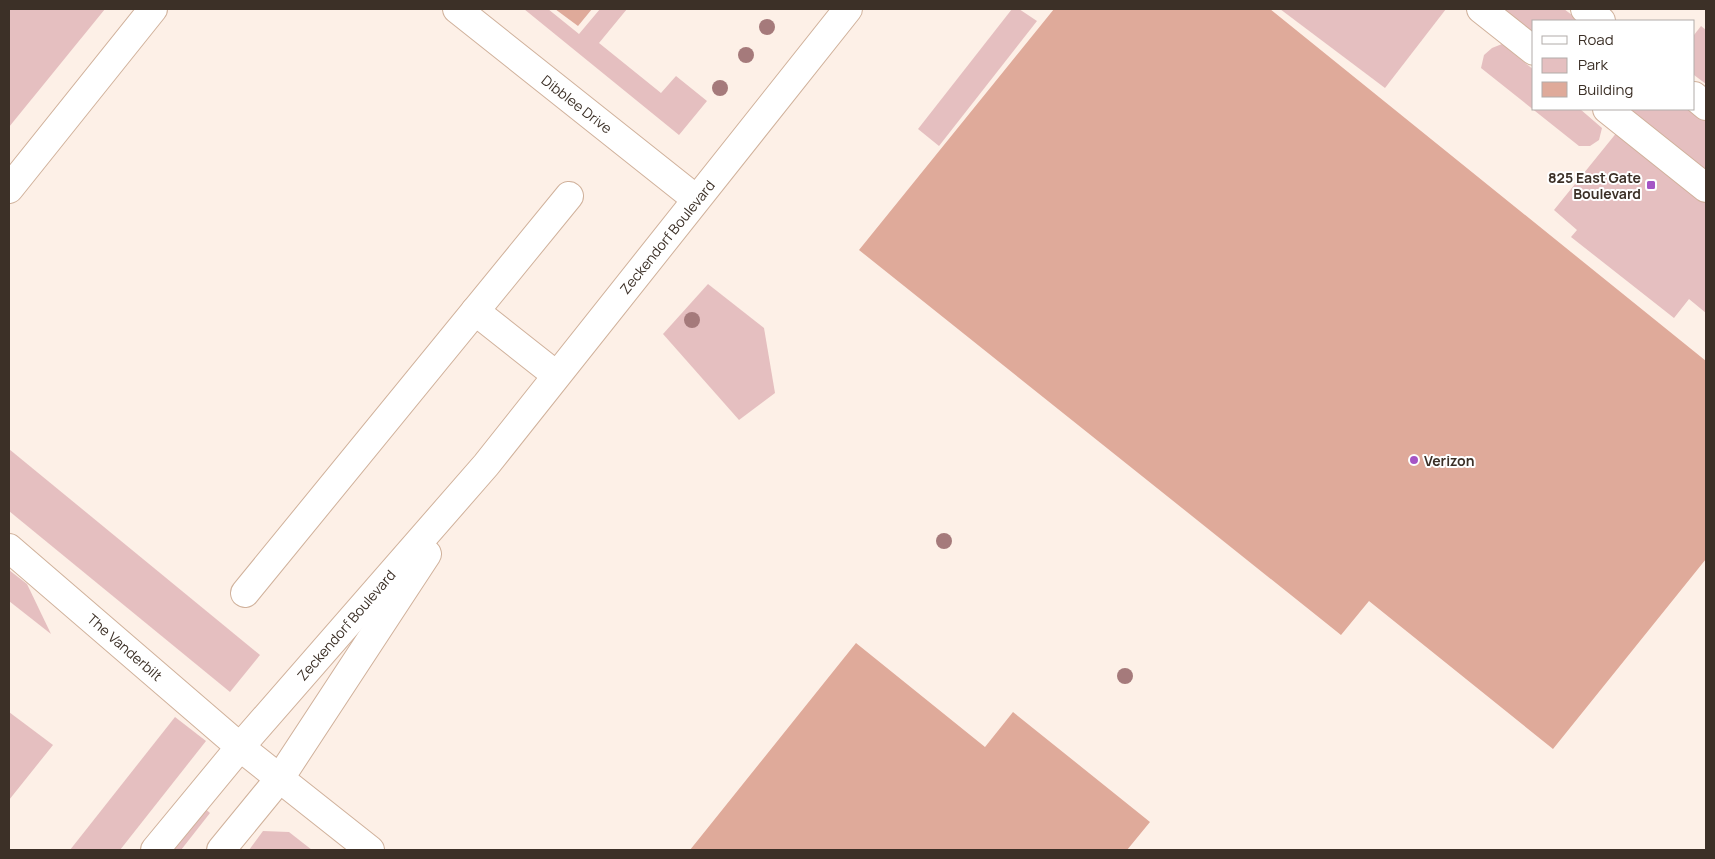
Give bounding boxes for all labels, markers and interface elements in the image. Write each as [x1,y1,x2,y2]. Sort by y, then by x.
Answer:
legend [1532,20,1695,110]
text: Road [1578,29,1614,50]
text: Park [1578,54,1608,75]
street label: Dibblee Drive [538,71,616,137]
text: Building [1578,79,1633,100]
place label: 825 East Gate Boulevard [1548,168,1641,203]
street label: Zeckendorf Boulevard [615,176,719,298]
marker: 825 East Gate Boulevard [1645,179,1657,191]
place label: Verizon [1424,451,1474,470]
marker: Verizon [1408,454,1420,466]
street label: Zeckendorf Boulevard [293,566,399,684]
street label: The Vanderbilt [83,609,167,685]

